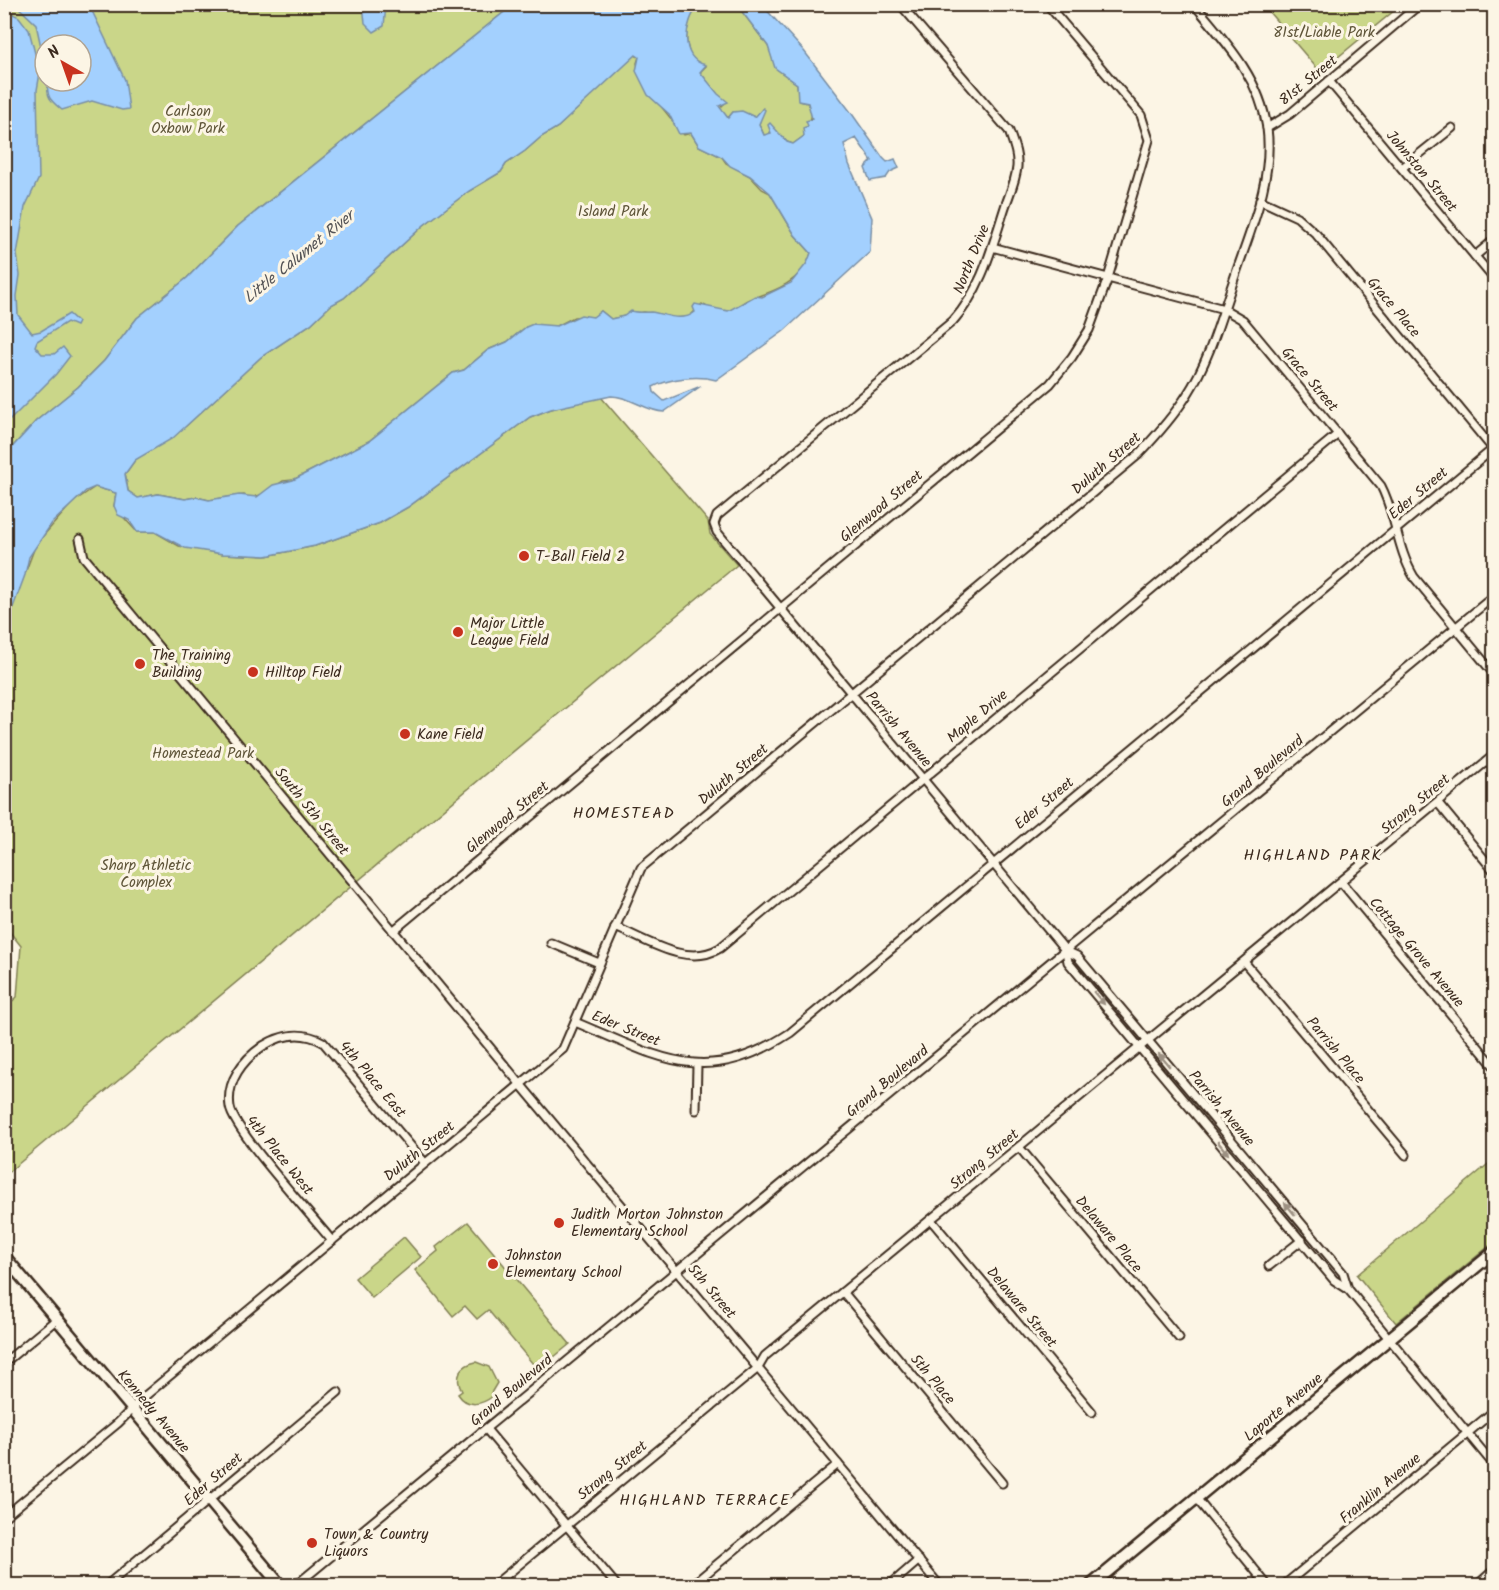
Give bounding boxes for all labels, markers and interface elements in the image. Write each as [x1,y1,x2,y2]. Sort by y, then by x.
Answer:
park label: 81st/Liable Park [1273,21,1376,45]
north arrow [33,33,93,93]
text: N [42,40,66,65]
street label: 81st Street [1274,49,1344,112]
park label: Carlson Oxbow Park [151,100,226,141]
street label: Johnston Street [1380,125,1463,218]
park label: Island Park [578,200,649,224]
water label: Little Calumet River [238,202,363,310]
street label: North Drive [947,221,997,298]
street label: Grace Place [1361,272,1426,343]
street label: Grace Street [1275,342,1344,418]
street label: Duluth Street [1066,426,1147,501]
street label: Eder Street [1383,461,1454,526]
street label: Glenwood Street [835,464,929,549]
place label: T-Ball Field 2 [536,545,625,569]
marker: T-Ball Field 2 [517,549,531,563]
place label: Major Little League Field [470,612,549,653]
marker: Major Little League Field [451,625,465,639]
place label: The Training Building [152,644,231,685]
marker: The Training Building [133,657,147,671]
place label: Hilltop Field [265,661,342,685]
marker: Hilltop Field [246,665,260,679]
street label: Maple Drive [942,684,1014,750]
street label: Parrish Avenue [859,686,938,773]
place label: Kane Field [417,723,484,747]
marker: Kane Field [398,727,412,741]
street label: Grand Boulevard [1216,729,1310,814]
street label: Duluth Street [693,738,774,811]
park label: Homestead Park [152,742,255,766]
street label: South 5th Street [268,762,355,861]
street label: Strong Street [1375,768,1456,841]
street label: Eder Street [1009,771,1080,836]
street label: Glenwood Street [461,775,555,860]
district label: HOMESTEAD [573,801,675,826]
district label: HIGHLAND PARK [1244,843,1382,868]
park label: Sharp Athletic Complex [101,854,192,895]
street label: Cottage Grove Avenue [1363,892,1470,1014]
one-way arrow [1092,990,1105,1006]
street label: Eder Street [588,1004,664,1054]
street label: Parrish Place [1300,1012,1371,1090]
street label: 4th Place East [333,1036,412,1124]
street label: Grand Boulevard [841,1039,935,1124]
one-way arrow [1158,1052,1171,1068]
street label: Parrish Avenue [1182,1065,1261,1152]
street label: 4th Place West [239,1110,319,1201]
street label: Duluth Street [379,1115,461,1188]
street label: Strong Street [944,1123,1025,1196]
one-way arrow [1217,1140,1230,1156]
street label: Delaware Place [1069,1191,1148,1279]
one-way arrow [1283,1201,1296,1217]
place label: Judith Morton Johnston Elementary School [571,1203,723,1244]
marker: Judith Morton Johnston Elementary School [552,1216,566,1230]
place label: Johnston Elementary School [505,1244,622,1285]
marker: Johnston Elementary School [486,1257,500,1271]
street label: 5th Street [681,1259,742,1325]
street label: Delaware Street [980,1262,1063,1354]
street label: Grand Boulevard [465,1348,559,1433]
street label: 5th Place [904,1349,961,1411]
street label: Kennedy Avenue [111,1364,196,1459]
street label: Laporte Avenue [1239,1367,1329,1448]
street label: Strong Street [572,1435,653,1507]
street label: Eder Street [179,1447,249,1512]
street label: Franklin Avenue [1335,1447,1427,1530]
district label: HIGHLAND TERRACE [619,1488,791,1513]
place label: Town & Country Liquors [324,1523,429,1564]
marker: Town & Country Liquors [305,1536,319,1550]

